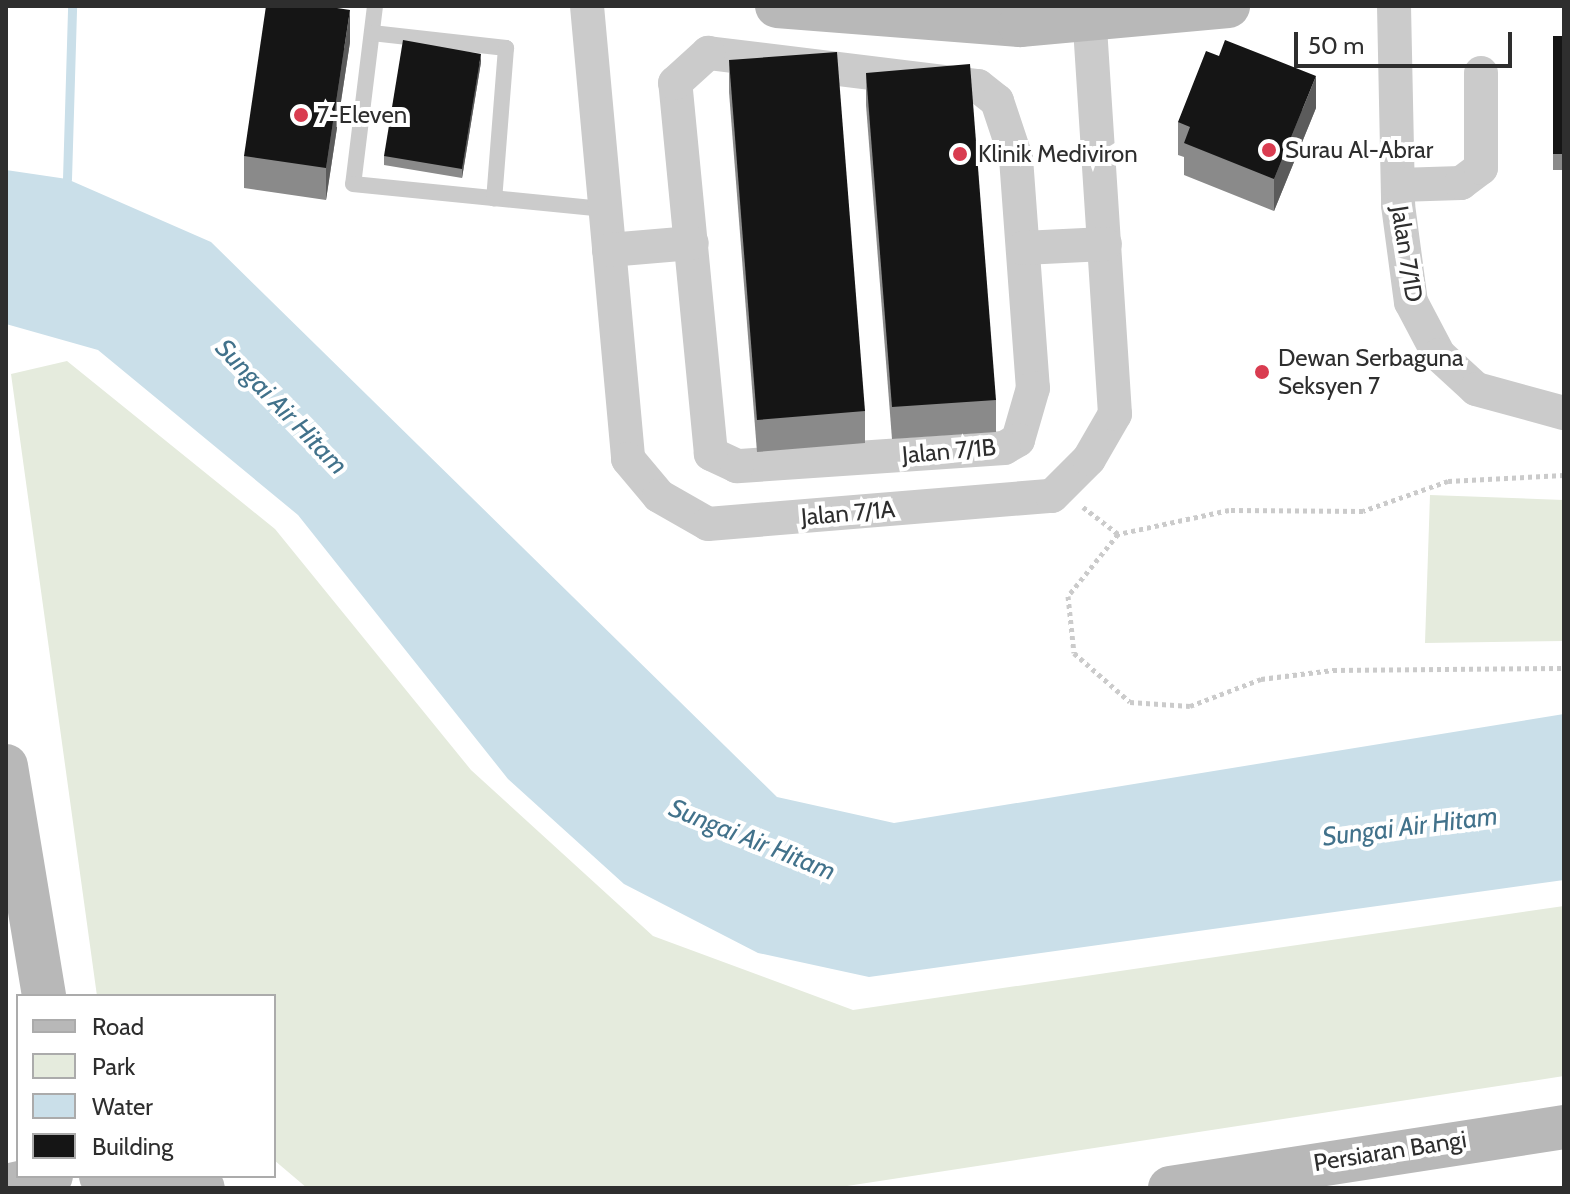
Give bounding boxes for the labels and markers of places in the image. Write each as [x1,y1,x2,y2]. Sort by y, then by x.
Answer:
place label: 7-Eleven [317,101,407,129]
marker: 7-Eleven [292,106,310,124]
place label: Surau Al-Abrar [1285,136,1433,164]
place label: Klinik Mediviron [978,140,1138,168]
marker: Surau Al-Abrar [1260,141,1278,159]
marker: Klinik Mediviron [949,143,971,165]
place label: Dewan Serbaguna Seksyen 7 [1278,344,1463,400]
marker: Dewan Serbaguna Seksyen 7 [1253,363,1271,381]

